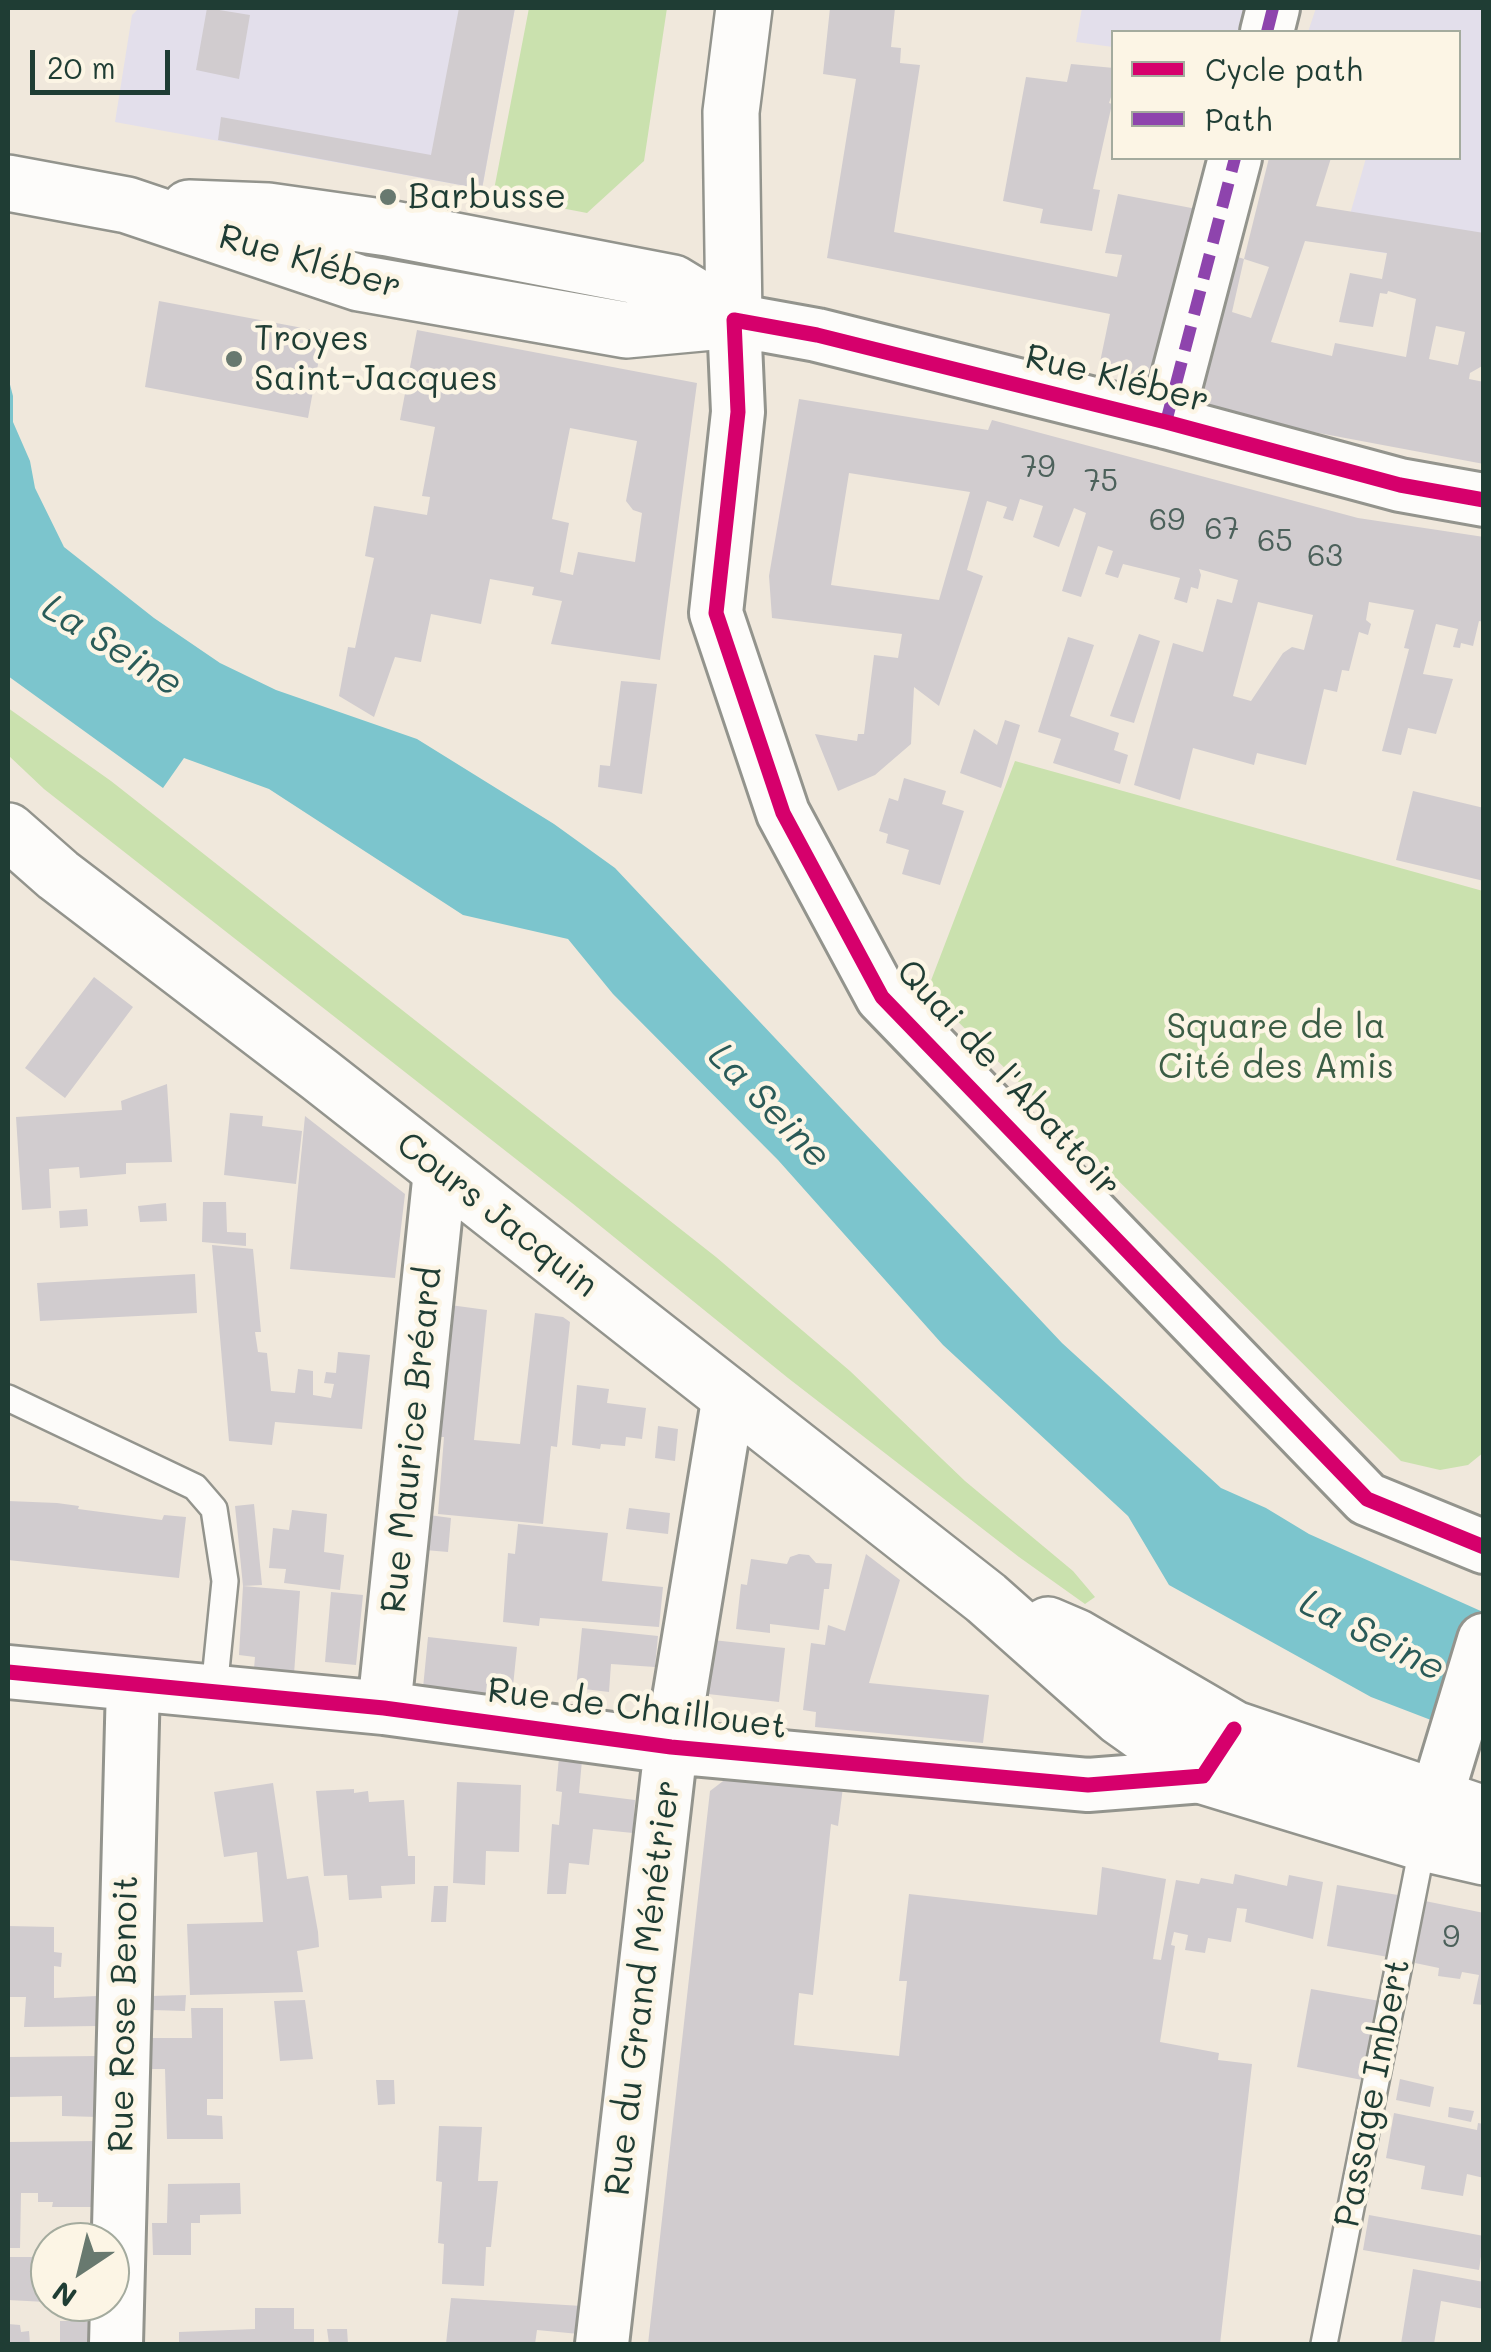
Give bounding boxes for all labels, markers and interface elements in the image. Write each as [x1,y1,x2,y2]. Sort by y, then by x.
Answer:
scale bar [35,30,175,92]
legend [1111,30,1461,160]
text: 20 m [47,47,116,87]
text: Cycle path [1205,49,1363,89]
text: Path [1205,99,1272,139]
place label: Barbusse [408,176,566,218]
marker: Barbusse [377,186,399,208]
street label: Rue Kléber [214,216,406,308]
place label: Troyes Saint-Jacques [254,318,498,400]
street label: Rue Kléber [1021,336,1213,422]
marker: Troyes Saint-Jacques [223,348,245,370]
house number: 79 [1021,450,1055,486]
house number: 75 [1084,464,1118,500]
house number: 69 [1149,503,1185,539]
house number: 67 [1205,512,1239,548]
house number: 65 [1257,524,1293,560]
house number: 63 [1307,539,1343,575]
water label: La Seine [33,585,191,707]
street label: Quai de l'Abattoir [887,951,1129,1207]
park label: Square de la Cité des Amis [1158,1006,1394,1088]
water label: La Seine [698,1034,840,1178]
street label: Cours Jacquin [388,1123,606,1307]
street label: Rue Maurice Bréard [373,1265,451,1615]
water label: La Seine [1292,1580,1452,1692]
street label: Rue de Chaillouet [485,1670,789,1748]
street label: Rue du Grand Ménétrier [597,1778,689,2198]
street label: Rue Rose Benoit [101,1875,147,2153]
house number: 9 [1442,1920,1460,1956]
street label: Passage Imbert [1326,1955,1420,2231]
north arrow [30,2222,130,2322]
text: N [45,2274,83,2316]

